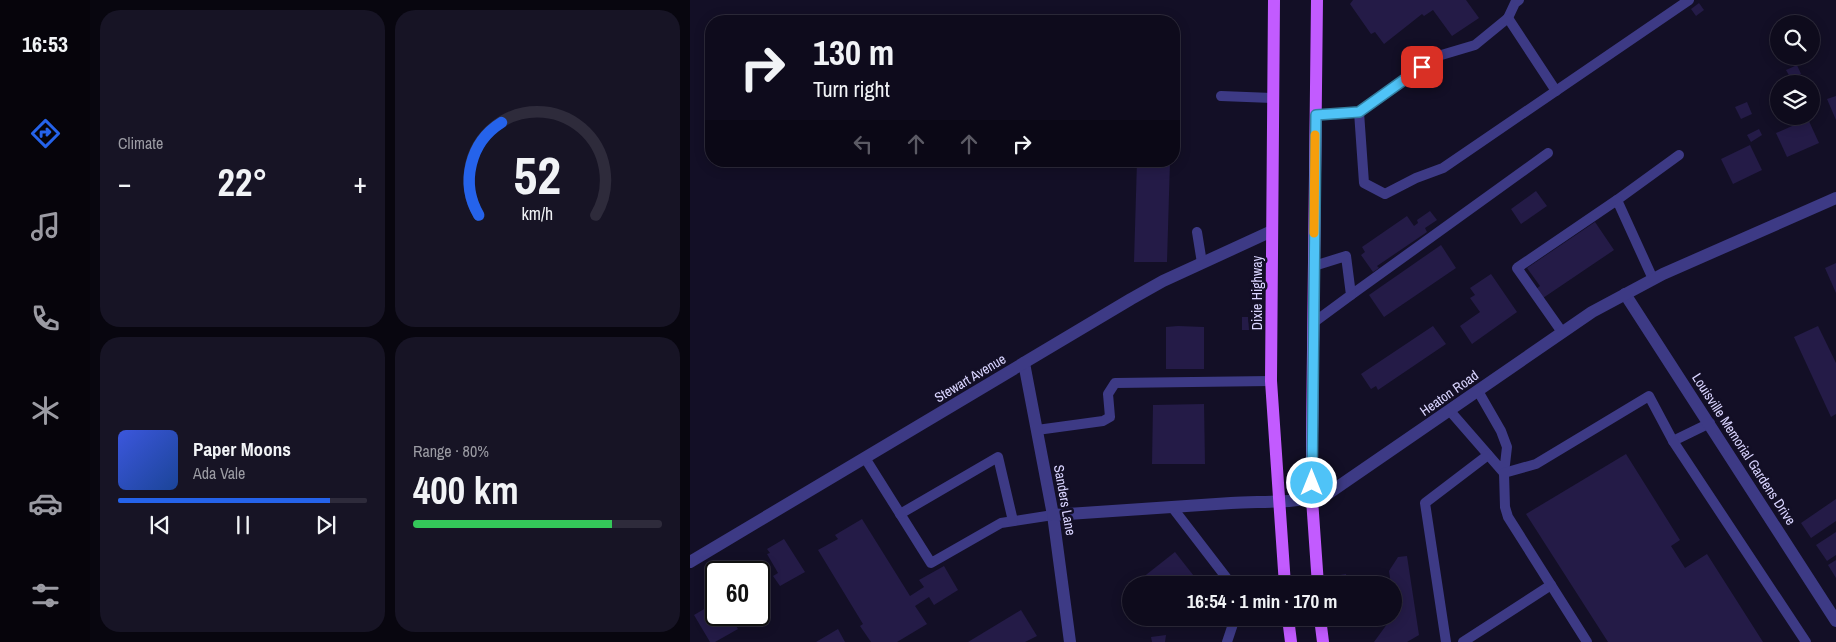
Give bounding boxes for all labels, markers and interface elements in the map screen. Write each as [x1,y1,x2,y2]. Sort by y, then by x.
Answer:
map controls [1770,15,1820,125]
button: search [1770,15,1820,65]
text: 16:53 [22,29,68,59]
text: 130 m [813,29,894,76]
icon: right [730,35,795,100]
pin [1401,46,1443,88]
icon: arrive [1408,53,1436,81]
text: Turn right [813,74,890,104]
button: layers [1770,75,1820,125]
icon: directions [28,116,63,151]
icon: left [849,130,877,158]
icon: ahead [902,130,930,158]
icon: ahead [955,130,983,158]
icon: right [1008,130,1036,158]
text: Climate [118,132,163,154]
text: 52 [514,140,561,210]
text: 22° [218,157,267,208]
text: − [118,164,131,202]
text: + [354,164,367,202]
text: km/h [522,202,553,226]
icon: music [28,209,63,244]
street label: Dixie Highway [1248,255,1266,330]
icon: phone [28,301,63,336]
street label: Stewart Avenue [931,350,1009,406]
street label: Heaton Road [1416,366,1482,420]
street label: Louisville Memorial Gardens Drive [1688,370,1800,528]
icon: climate [28,393,63,428]
text: Paper Moons [193,436,291,462]
text: Range · 80% [413,440,489,462]
position arrow [1285,456,1337,508]
text: Ada Vale [193,462,245,484]
street label: Sanders Lane [1050,463,1080,537]
text: 400 km [413,465,519,516]
icon: car [28,486,63,521]
icon: previous [146,511,174,539]
icon: pause [229,511,257,539]
icon: next [312,511,340,539]
speed limit sign: 60 [705,561,770,626]
icon: filters [28,578,63,613]
text: 16:54 · 1 min · 170 m [1187,588,1337,614]

